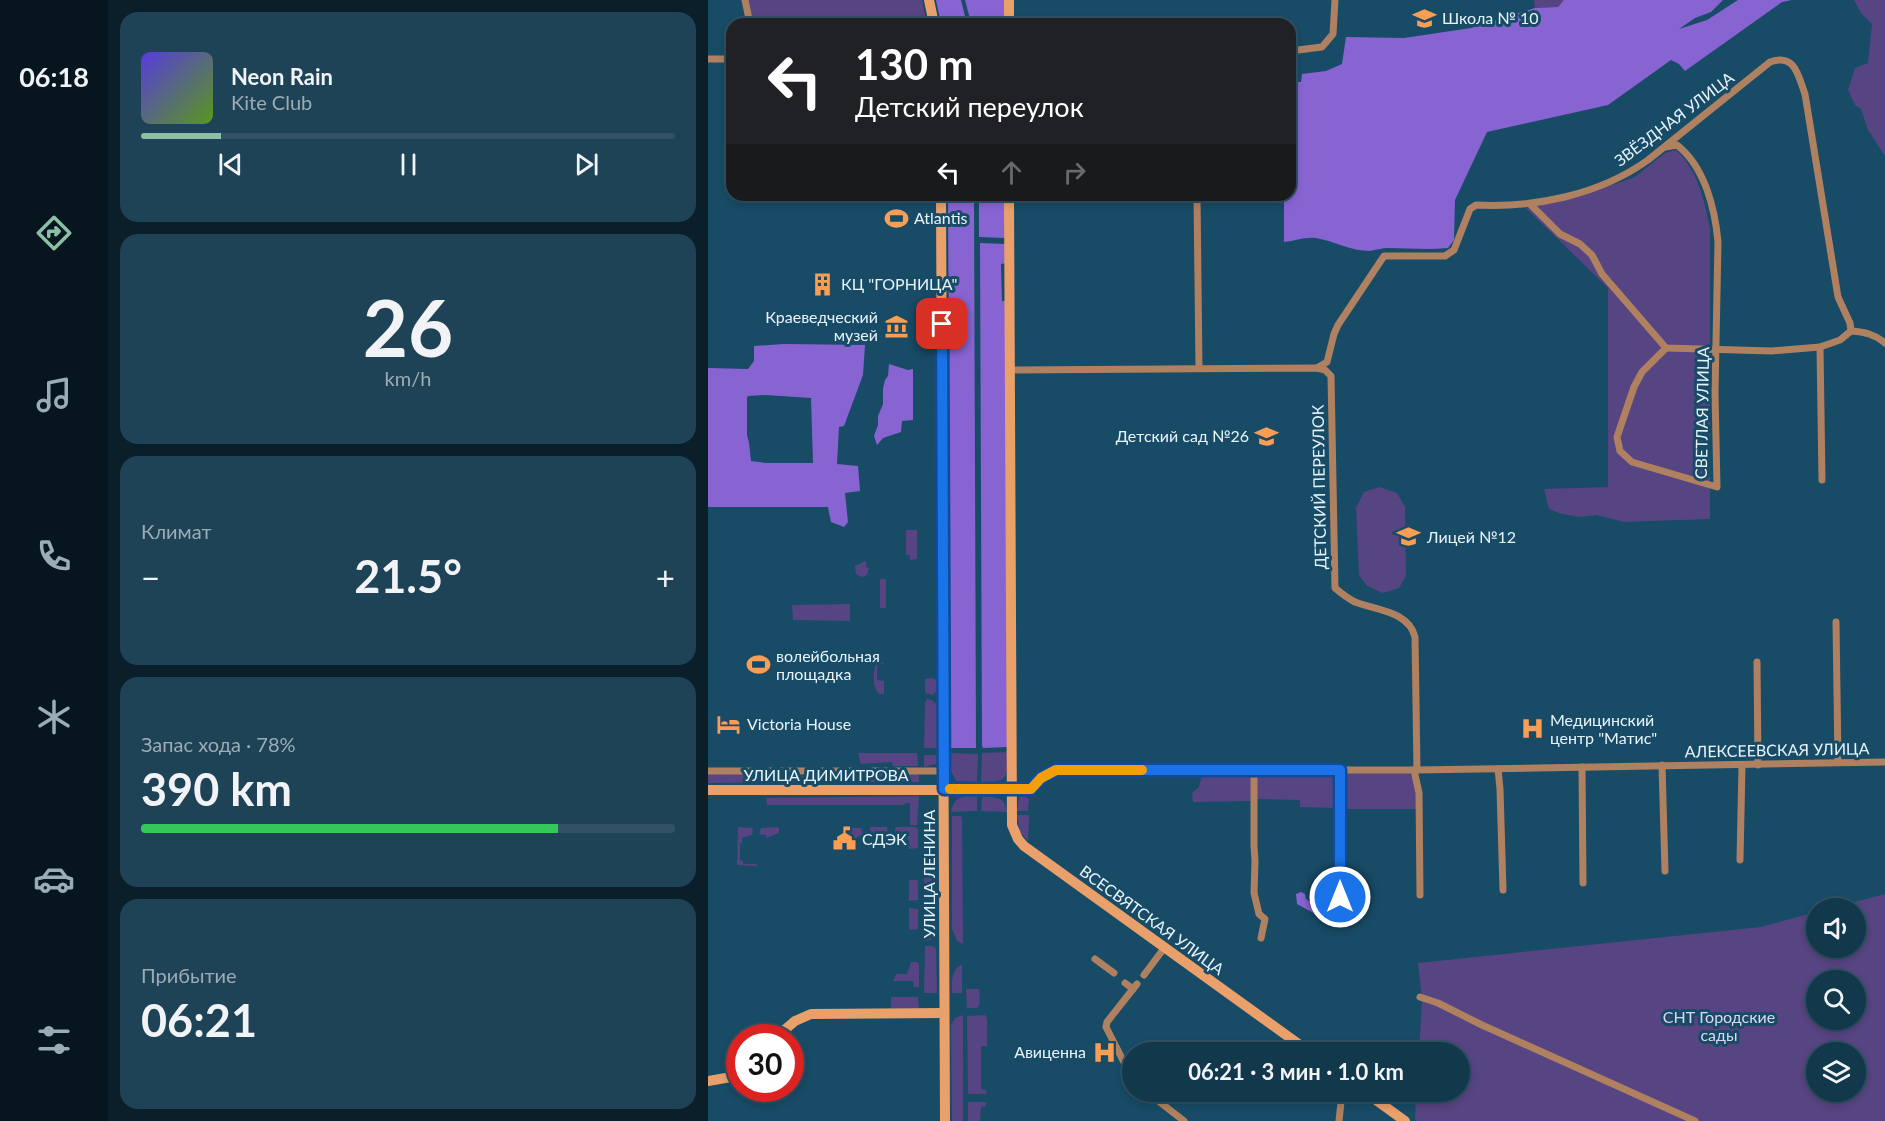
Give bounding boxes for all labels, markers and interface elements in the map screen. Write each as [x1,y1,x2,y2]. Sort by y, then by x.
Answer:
school or university icon: Школа № 10 [1411,5,1437,31]
place label: Школа № 10 [1442,8,1538,27]
text: 130 m [855,39,973,89]
icon: left [756,42,834,120]
text: 06:18 [19,60,89,93]
text: Neon Rain [231,63,333,90]
street label: ЗВЁЗДНАЯ УЛИЦА [1610,67,1737,170]
text: Kite Club [231,90,312,114]
text: Детский переулок [855,90,1084,123]
icon: previous [214,148,247,181]
icon: pause [392,148,425,181]
icon: next [570,148,603,181]
icon: left [932,156,965,189]
icon: ahead [995,156,1028,189]
icon: right [1058,156,1091,189]
sports icon: Atlantis [883,205,909,231]
place label: Atlantis [914,208,967,227]
icon: directions [33,212,75,254]
building icon: КЦ "ГОРНИЦА" [810,271,836,297]
place label: КЦ "ГОРНИЦА" [841,274,958,293]
text: 26 [363,280,453,374]
pin [916,298,967,349]
place label: Краеведческий музей [765,307,878,344]
icon: arrive [925,307,958,340]
museum icon: Краеведческий музей [883,313,909,339]
street label: СВЕТЛАЯ УЛИЦА [1691,346,1712,479]
text: km/h [385,366,431,390]
icon: music [33,374,75,416]
street label: ДЕТСКИЙ ПЕРЕУЛОК [1308,404,1329,570]
school or university icon: Детский сад №26 [1254,423,1280,449]
place label: Детский сад №26 [1116,426,1249,445]
text: Климат [141,519,212,543]
school or university icon: Лицей №12 [1396,524,1422,550]
place label: Лицей №12 [1426,527,1516,546]
icon: phone [33,535,75,577]
text: 21.5° [354,549,462,603]
text: − [141,557,160,597]
text: + [656,557,675,597]
place label: волейбольная площадка [776,646,880,683]
sports icon: волейбольная площадка [745,652,771,678]
icon: climate [33,696,75,738]
place label: Медицинский центр "Матис" [1550,710,1657,747]
hotel icon: Victoria House [716,711,742,737]
place label: Victoria House [747,714,851,733]
hospital icon: Медицинский центр "Матис" [1519,716,1545,742]
text: Запас хода · 78% [141,732,296,756]
street label: АЛЕКСЕЕВСКАЯ УЛИЦА [1684,738,1870,761]
text: 390 km [141,762,292,816]
street label: УЛИЦА ДИМИТРОВА [743,765,909,784]
street label: УЛИЦА ЛЕНИНА [919,810,938,938]
public building icon: СДЭК [831,826,857,852]
place label: СДЭК [862,829,907,848]
icon: car [33,858,75,900]
street label: ВСЕСВЯТСКАЯ УЛИЦА [1076,861,1228,978]
position arrow [1308,865,1372,929]
map controls [1806,898,1866,1102]
button: sound [1806,898,1866,958]
text: Прибытие [141,963,237,987]
button: search [1806,970,1866,1030]
text: 06:21 [141,993,257,1047]
park label: СНТ Городские сады [1663,1007,1775,1044]
icon: filters [33,1019,75,1061]
speed limit sign: 30 [726,1024,804,1102]
hospital icon: Авиценна [1091,1039,1117,1065]
place label: Авиценна [1014,1042,1086,1061]
button: layers [1806,1042,1866,1102]
text: 06:21 · 3 мин · 1.0 km [1188,1058,1404,1085]

